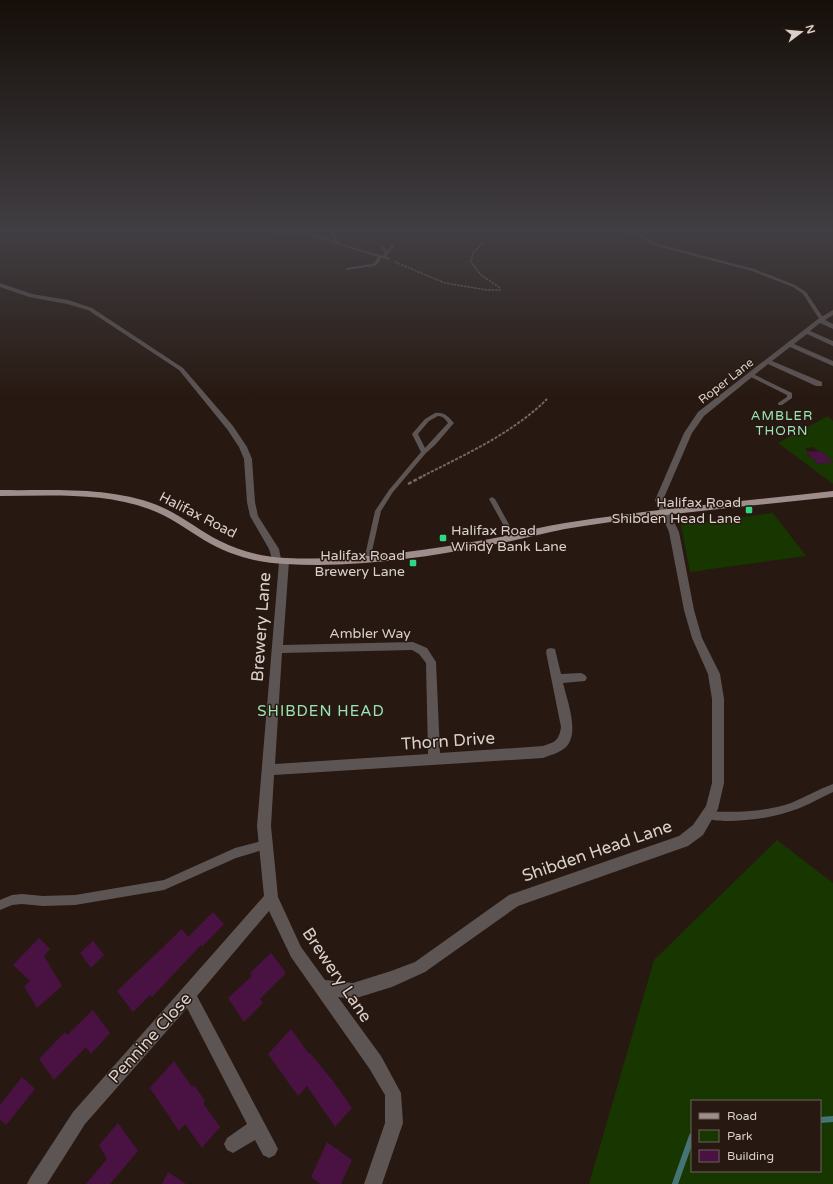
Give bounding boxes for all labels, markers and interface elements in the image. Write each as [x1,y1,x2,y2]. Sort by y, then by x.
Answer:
north arrow [781,12,821,52]
text: N [803,23,818,35]
street label: Roper Lane [696,355,756,407]
district label: AMBLER THORN [751,408,813,439]
street label: Halifax Road [156,488,240,542]
place label: Halifax Road Shibden Head Lane [612,494,741,527]
marker: Halifax Road Shibden Head Lane [744,505,754,515]
place label: Halifax Road Windy Bank Lane [451,522,567,555]
marker: Halifax Road Windy Bank Lane [438,533,448,543]
place label: Halifax Road Brewery Lane [315,547,405,580]
marker: Halifax Road Brewery Lane [408,558,418,568]
street label: Brewery Lane [247,571,275,683]
street label: Ambler Way [329,625,411,642]
district label: SHIBDEN HEAD [257,702,385,720]
street label: Thorn Drive [400,727,496,755]
street label: Shibden Head Lane [519,816,675,886]
street label: Brewery Lane [298,924,376,1026]
street label: Pennine Close [104,988,196,1088]
legend [691,1100,821,1172]
text: Road [727,1109,757,1123]
text: Park [727,1129,753,1143]
text: Building [727,1149,774,1163]

